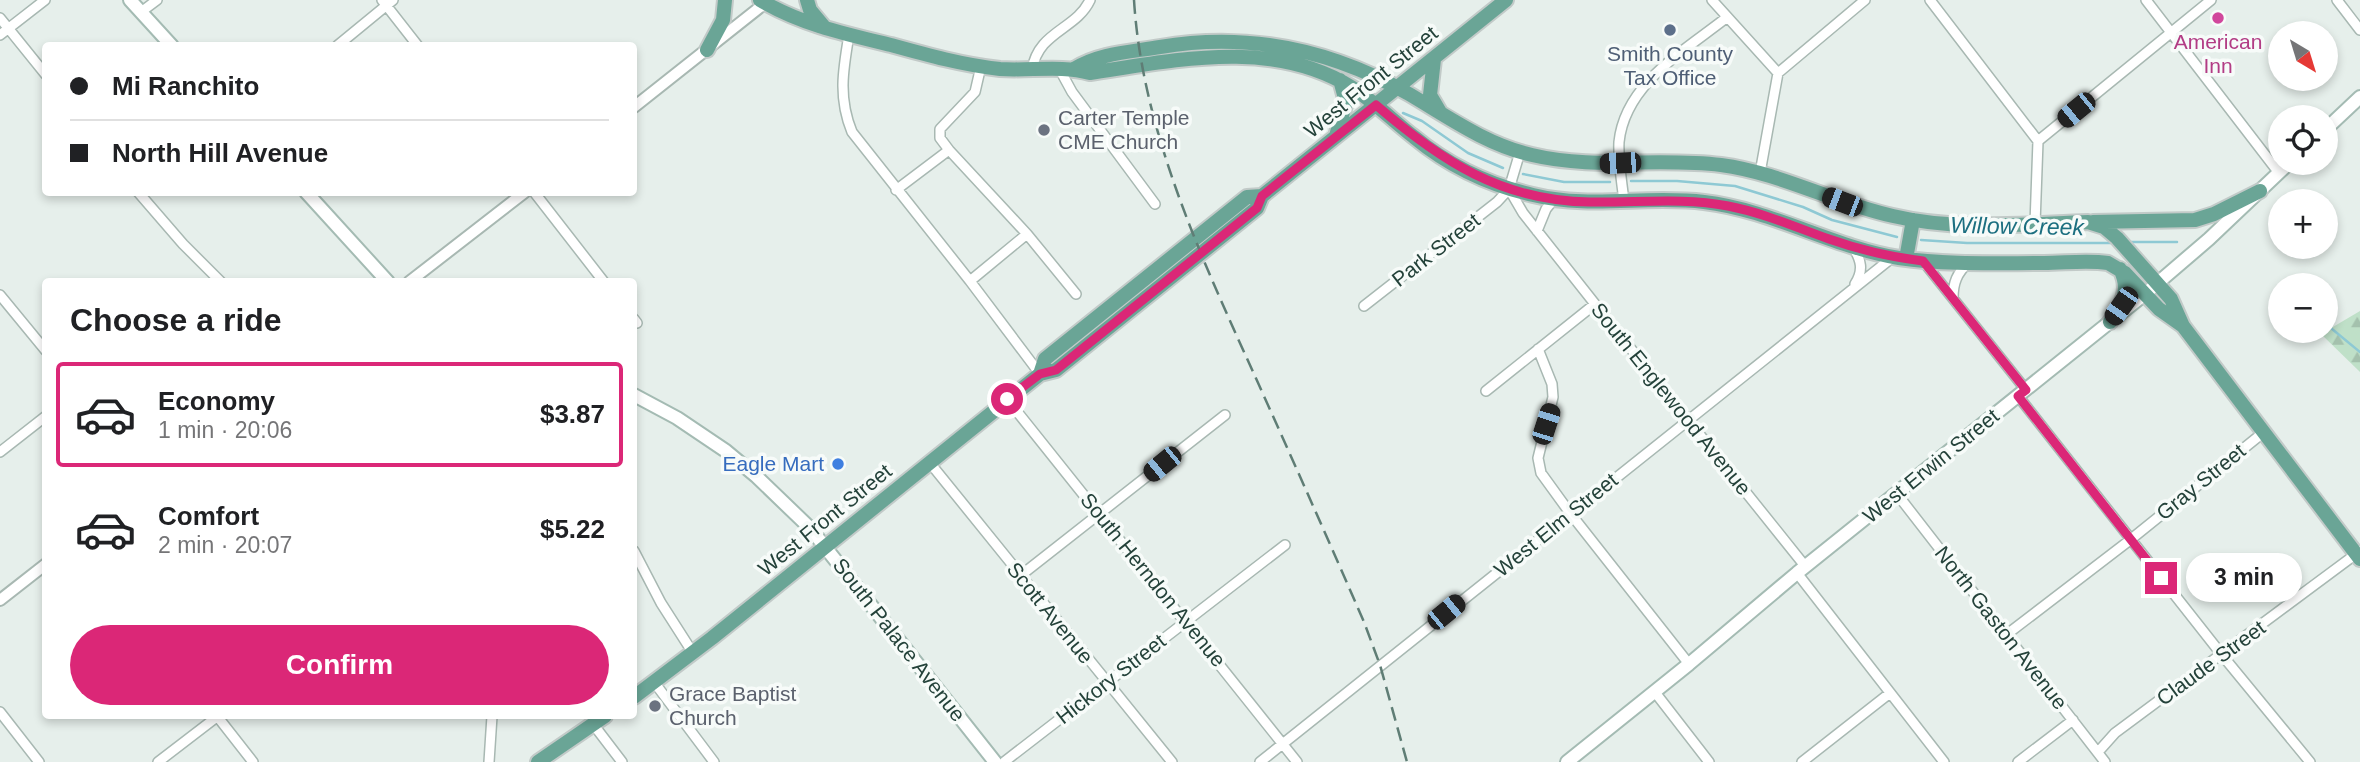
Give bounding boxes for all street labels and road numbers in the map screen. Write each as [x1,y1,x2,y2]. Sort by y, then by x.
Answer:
street label: West Front Street [1300,21,1442,142]
street label: Park Street [1387,208,1484,291]
street label: South Englewood Avenue [1587,298,1756,499]
street label: West Erwin Street [1858,404,2003,527]
street label: Gray Street [2152,439,2250,524]
street label: West Front Street [754,459,896,580]
street label: West Elm Street [1490,468,1622,581]
street label: South Herndon Avenue [1076,488,1231,671]
street label: North Gaston Avenue [1931,542,2072,714]
street label: South Palace Avenue [829,554,970,726]
street label: Scott Avenue [1003,558,1098,668]
street label: Claude Street [2152,615,2270,710]
street label: Hickory Street [1052,629,1170,728]

